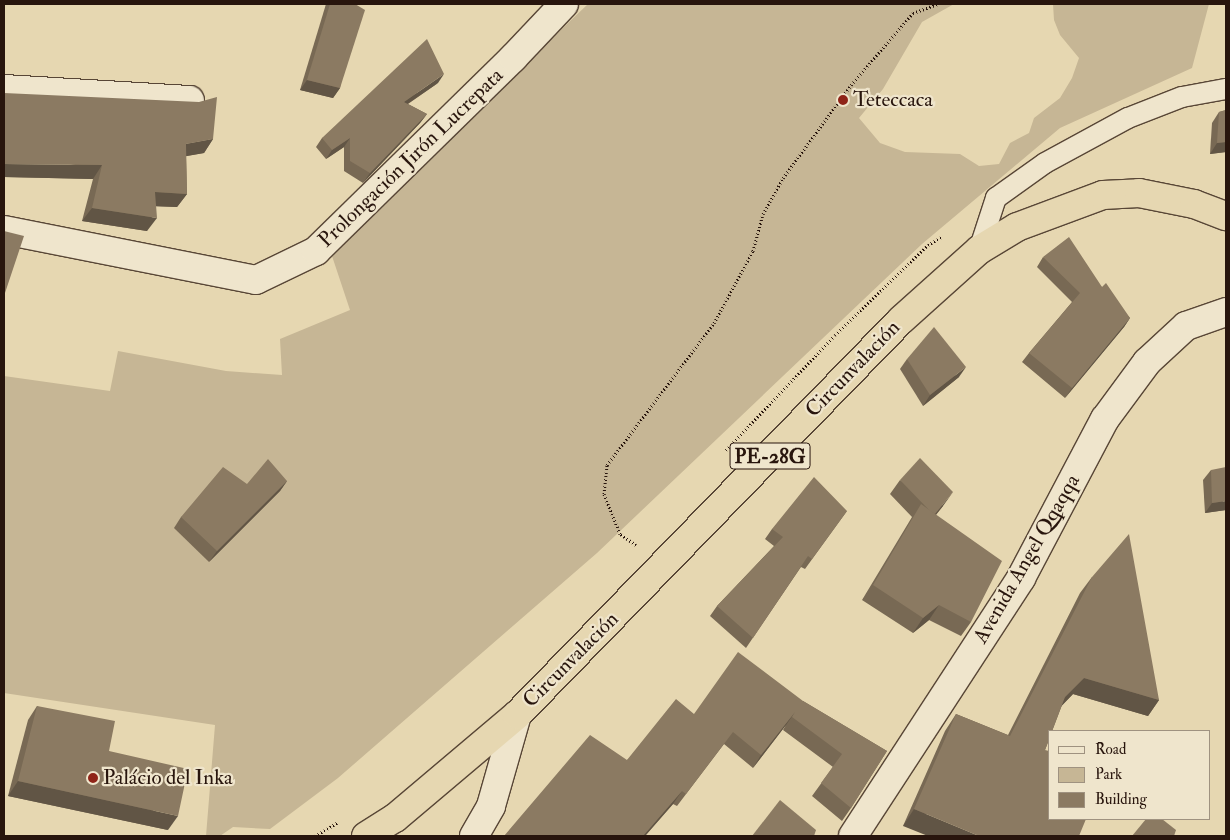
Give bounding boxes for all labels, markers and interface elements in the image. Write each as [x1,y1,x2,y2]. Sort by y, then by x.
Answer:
street label: Prolongación Jirón Lucrepata [313,63,509,253]
place label: Teteccaca [853,87,933,113]
marker: Teteccaca [837,94,849,106]
street label: Circunvalación [801,315,905,423]
road number: PE-28G [729,438,811,474]
street label: Avenida Angel Qqaqqa [968,470,1086,648]
street label: Circunvalación [518,607,624,713]
legend [1048,730,1210,820]
text: Road [1095,740,1126,759]
place label: Palácio del Inka [103,765,233,791]
text: Park [1095,765,1122,784]
marker: Palácio del Inka [87,772,99,784]
text: Building [1095,790,1147,809]

